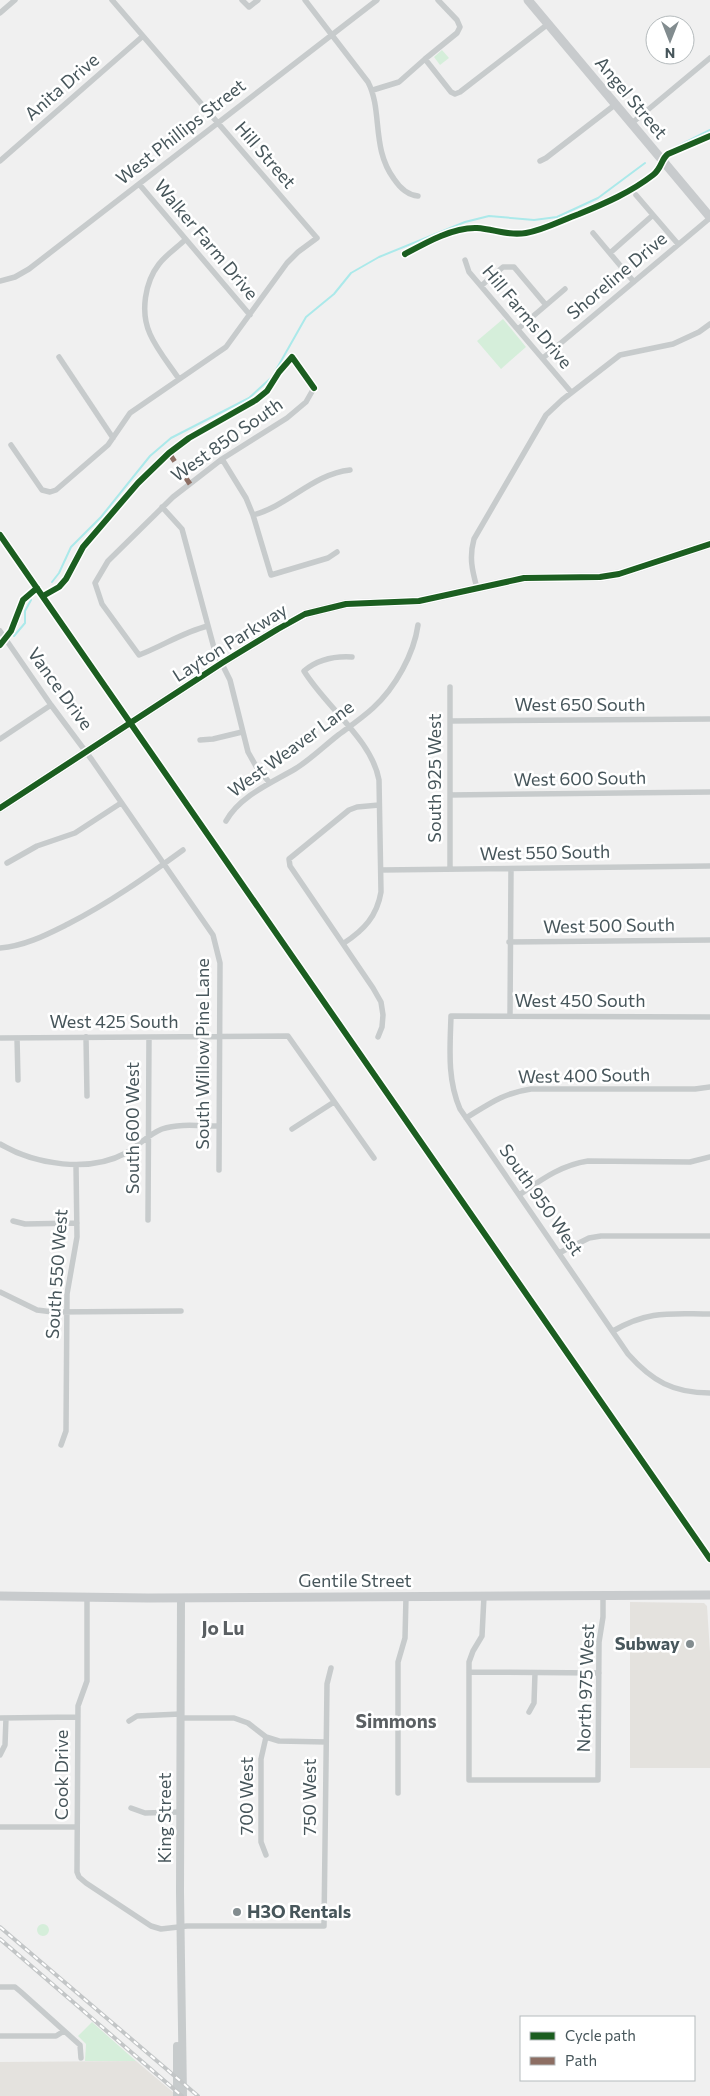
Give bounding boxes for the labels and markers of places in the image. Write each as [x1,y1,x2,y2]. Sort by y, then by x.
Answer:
place label: Subway [615,1632,680,1654]
marker: Subway [684,1638,696,1650]
place label: H3O Rentals [247,1900,351,1922]
marker: H3O Rentals [231,1906,243,1918]

